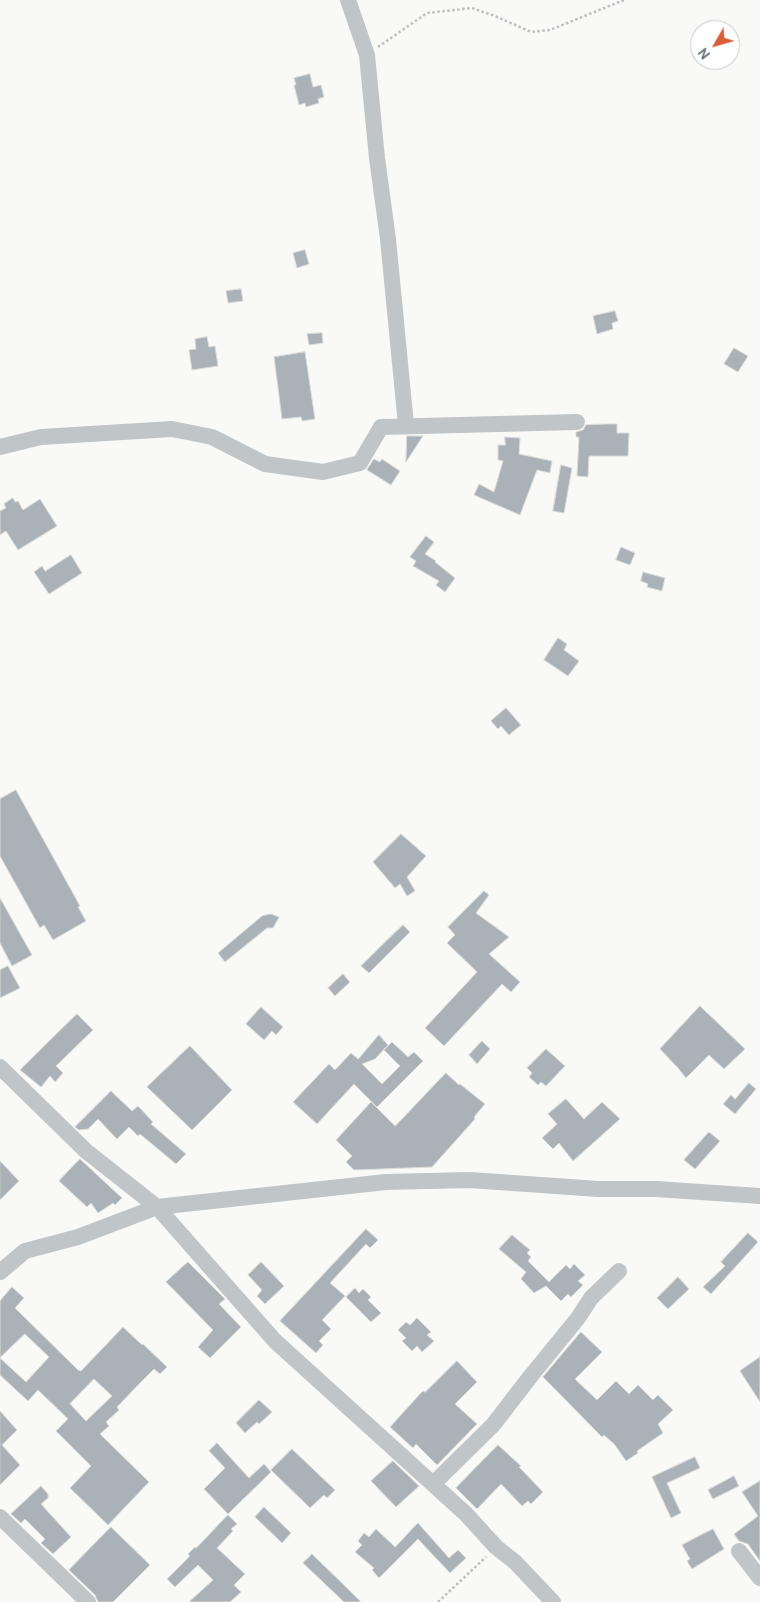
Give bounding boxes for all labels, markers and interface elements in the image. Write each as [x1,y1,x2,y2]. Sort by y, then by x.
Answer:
north arrow [690,20,740,70]
text: N [694,44,714,63]

